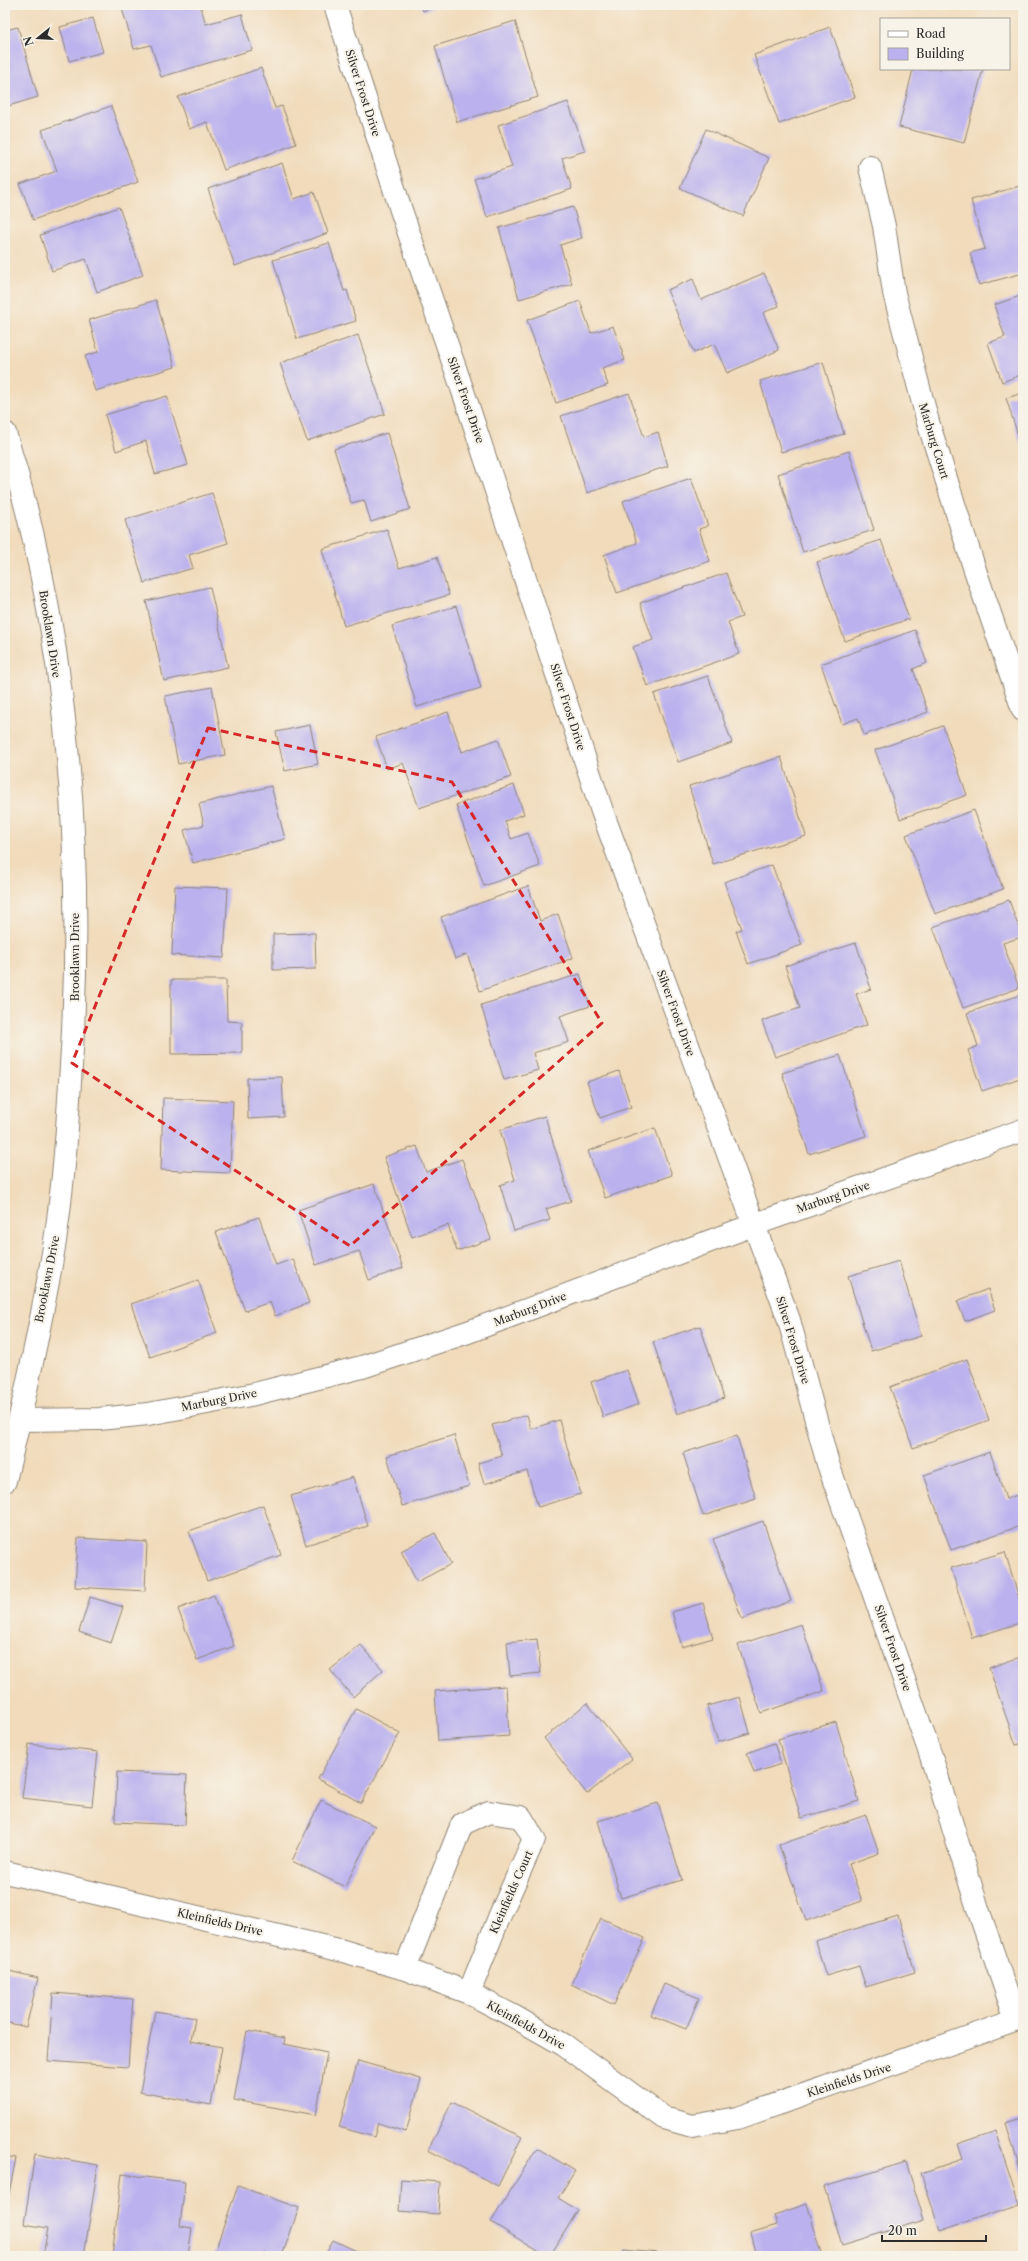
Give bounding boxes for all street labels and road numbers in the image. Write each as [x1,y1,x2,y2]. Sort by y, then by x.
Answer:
street label: Silver Frost Drive [342,48,384,138]
street label: Silver Frost Drive [445,355,487,445]
street label: Marburg Court [916,401,952,481]
street label: Brooklawn Drive [36,589,64,679]
street label: Silver Frost Drive [547,662,589,752]
street label: Brooklawn Drive [68,913,82,1001]
street label: Silver Frost Drive [654,968,698,1058]
street label: Marburg Drive [794,1178,872,1216]
street label: Brooklawn Drive [32,1234,62,1324]
street label: Marburg Drive [492,1289,568,1329]
street label: Silver Frost Drive [773,1295,813,1385]
street label: Marburg Drive [180,1386,258,1414]
street label: Silver Frost Drive [872,1603,914,1693]
street label: Kleinfields Court [486,1848,536,1936]
street label: Kleinfields Drive [176,1905,264,1939]
street label: Kleinfields Drive [484,1998,568,2052]
street label: Kleinfields Drive [805,2060,893,2100]

